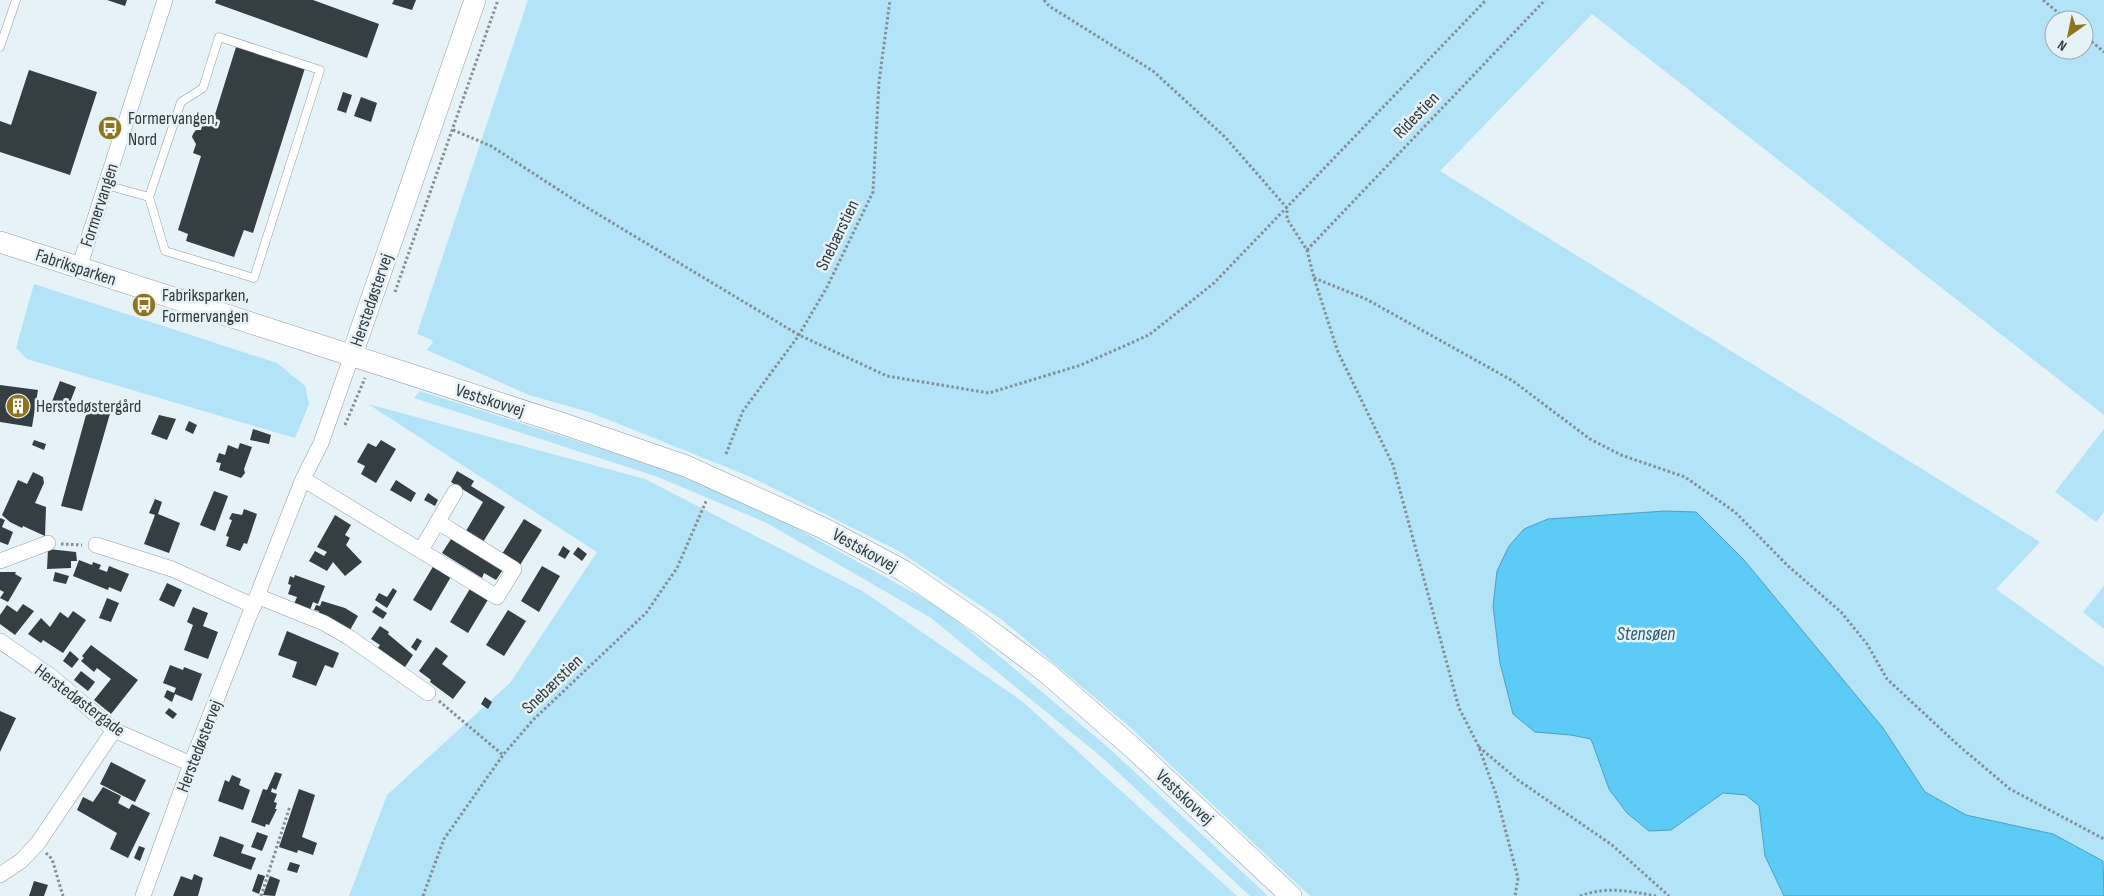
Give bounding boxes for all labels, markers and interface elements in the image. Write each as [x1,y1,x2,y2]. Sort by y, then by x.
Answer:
north arrow [2044,10,2094,60]
text: N [2054,36,2070,55]
street label: Ridestien [1389,88,1444,143]
place label: Formervangen, Nord [128,108,218,150]
bus stop icon: Formervangen, Nord [97,115,123,141]
street label: Formervangen [76,161,123,250]
street label: Snebærstien [811,196,864,274]
street label: Fabriksparken [33,245,119,290]
street label: Herstedøstervej [346,251,397,349]
place label: Fabriksparken, Formervangen [162,285,249,327]
bus stop icon: Fabriksparken, Formervangen [131,292,157,318]
street label: Vestskovvej [453,379,527,421]
building icon: Herstedøstergård [5,393,31,419]
place label: Herstedøstergård [36,396,141,417]
street label: Vestskovvej [829,524,901,577]
water label: Stensøen [1617,623,1675,646]
street label: Snebærstien [518,650,587,718]
street label: Herstedøstergade [30,660,129,741]
street label: Herstedøstervej [172,697,227,795]
street label: Vestskovvej [1151,765,1218,829]

